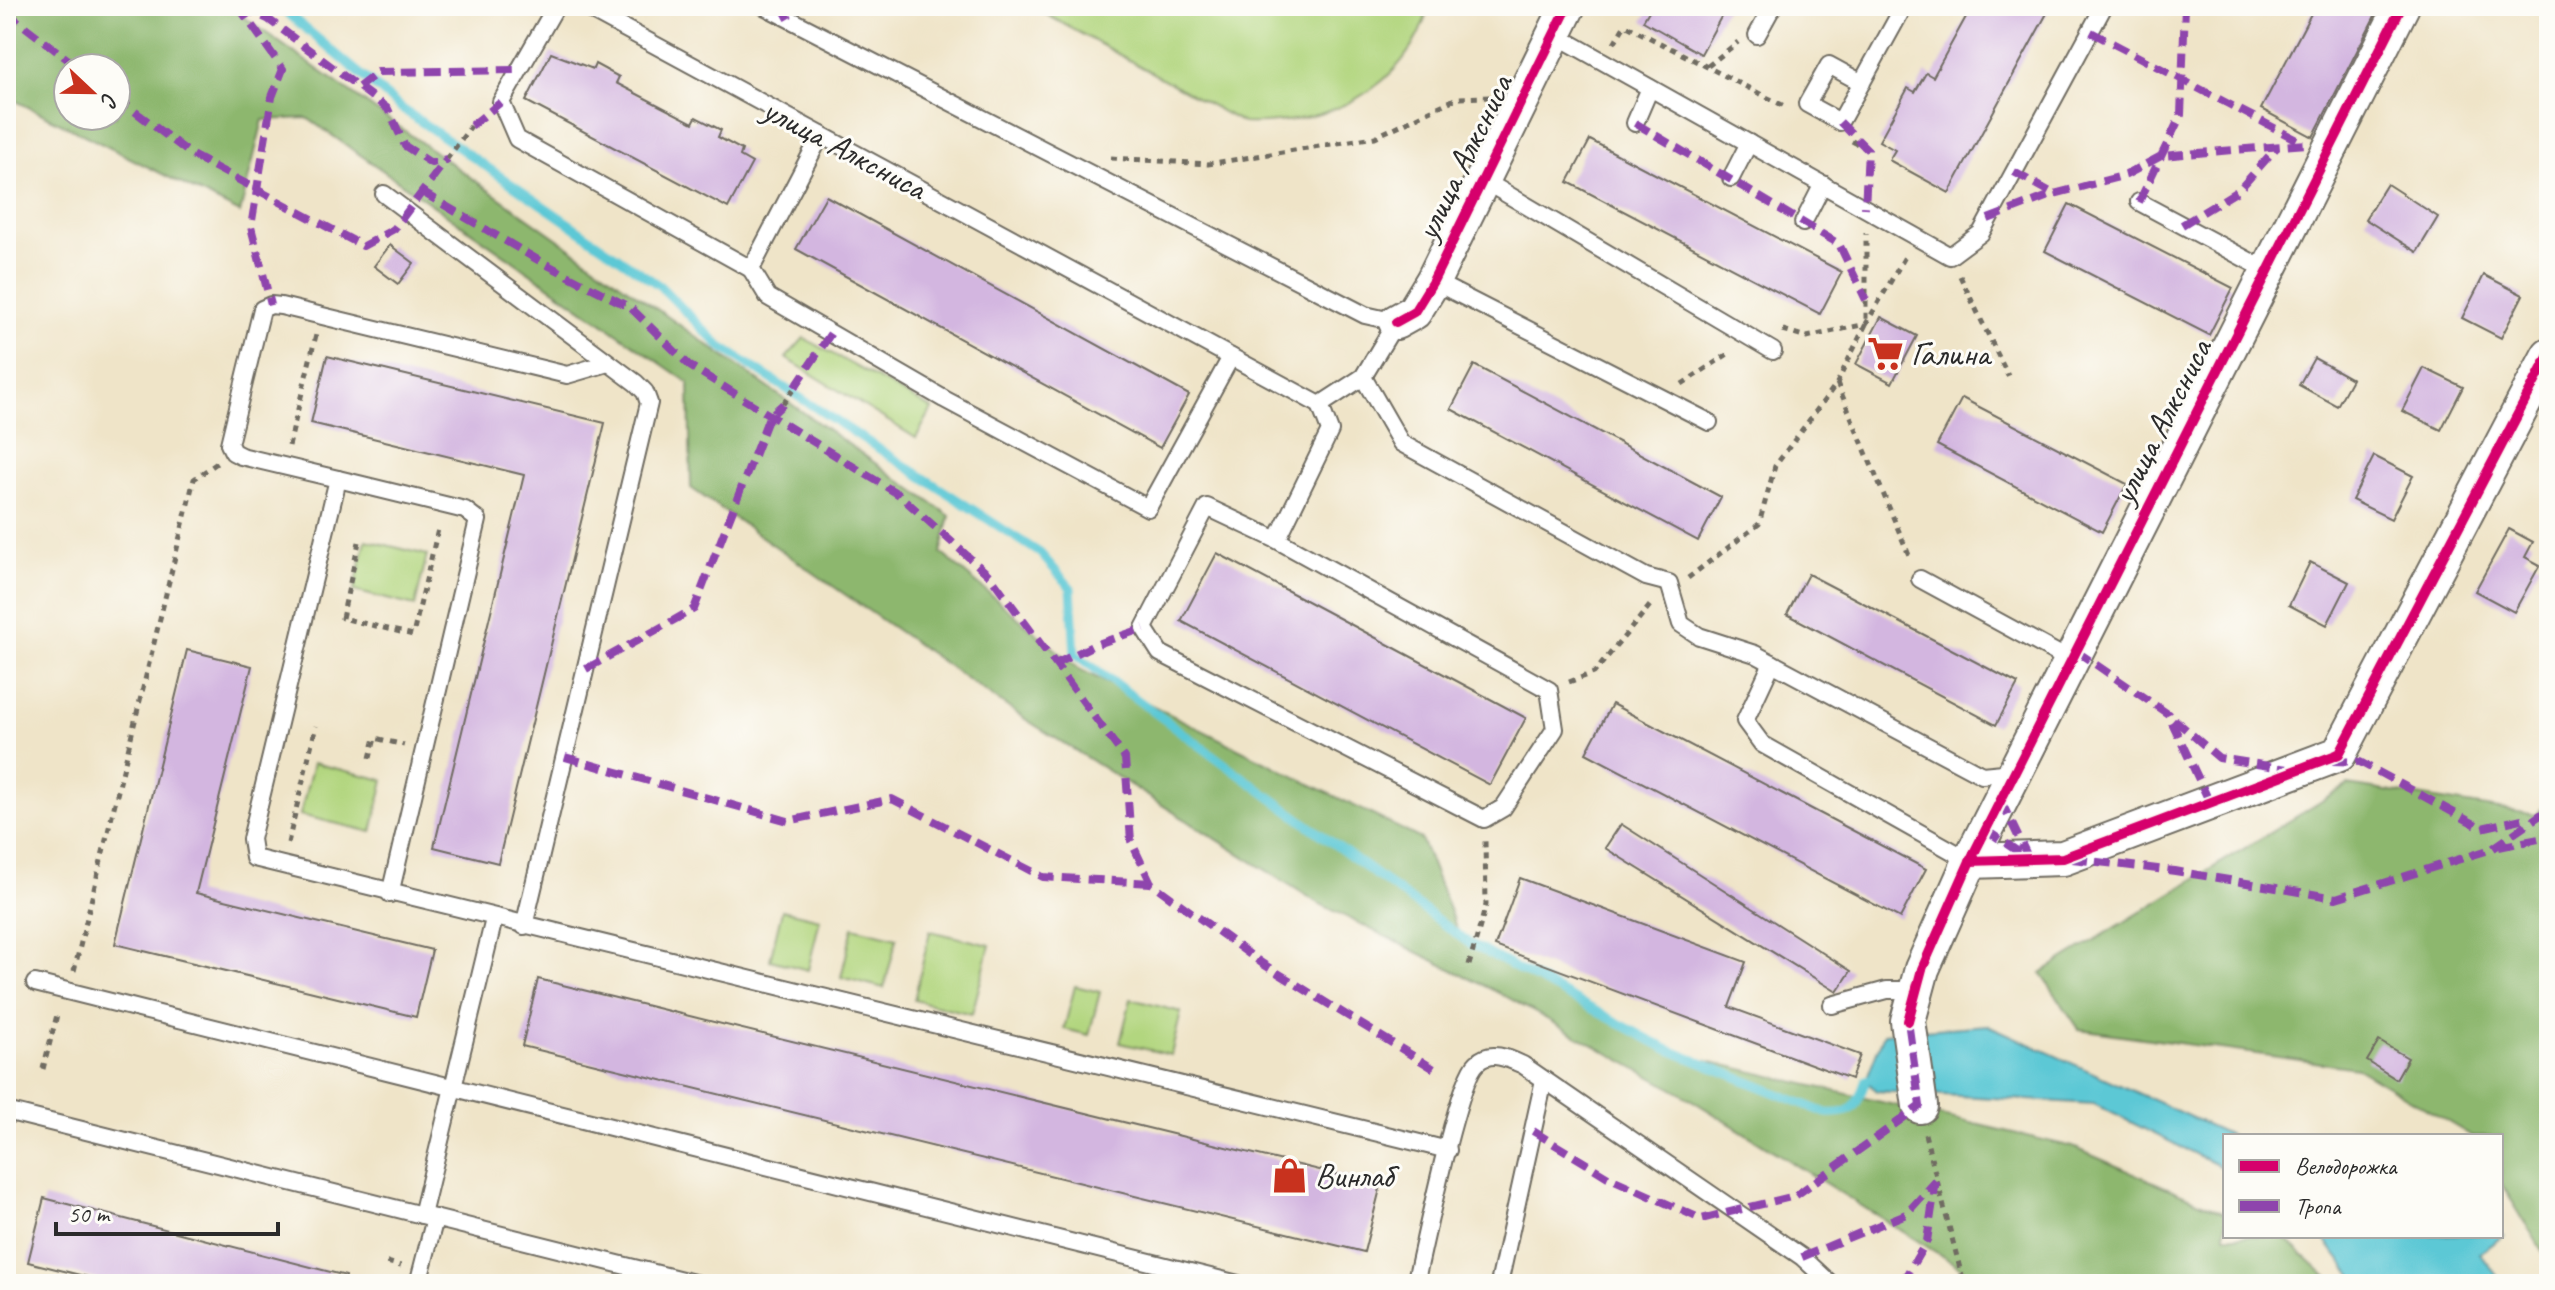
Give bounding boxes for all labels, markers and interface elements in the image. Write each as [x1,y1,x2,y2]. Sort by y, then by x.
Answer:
north arrow [52,52,132,132]
street label: улица Алксниса [1404,66,1523,249]
street label: улица Алксниса [754,87,936,210]
text: С [93,89,125,112]
street label: улица Алксниса [2101,330,2222,512]
place label: Галина [1911,332,1993,375]
supermarket icon: Галина [1866,334,1904,372]
legend [2223,1134,2503,1238]
text: Велодорожка [2295,1151,2398,1181]
place label: Винлаб [1315,1154,1400,1197]
shop icon: Винлаб [1270,1156,1308,1194]
scale bar [56,1186,278,1236]
text: Тропа [2295,1191,2342,1221]
text: 50 m [68,1199,111,1229]

